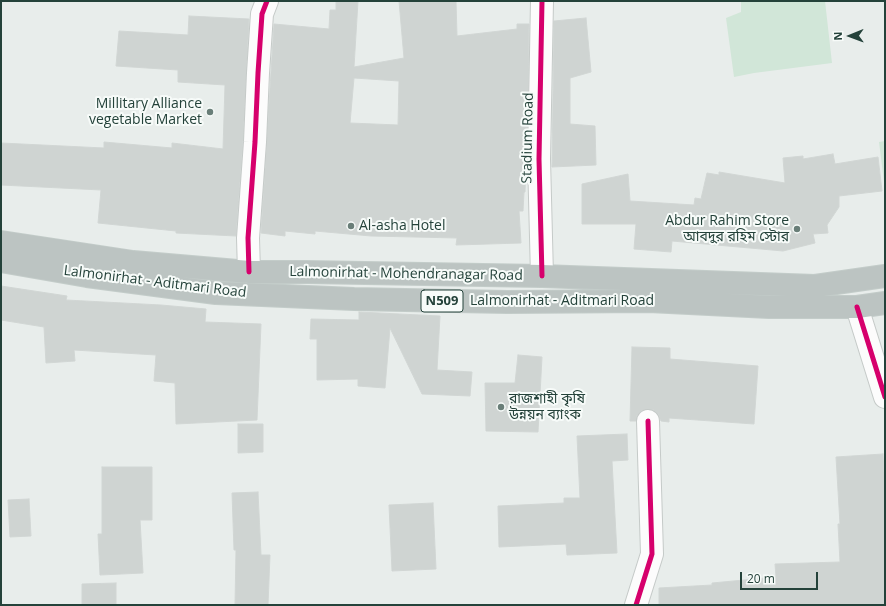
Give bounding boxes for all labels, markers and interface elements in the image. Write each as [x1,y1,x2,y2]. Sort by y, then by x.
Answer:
north arrow [830,16,870,56]
text: N [830,32,845,41]
street label: Stadium Road [519,92,537,184]
place label: Millitary Alliance vegetable Market [89,96,202,128]
marker: Millitary Alliance vegetable Market [205,107,215,117]
place label: Abdur Rahim Store আবদুর রহিম স্টোর [665,213,789,246]
place label: Al-asha Hotel [359,218,445,234]
marker: Al-asha Hotel [346,221,356,231]
marker: Abdur Rahim Store আবদুর রহিম স্টোর [792,224,802,234]
street label: Lalmonirhat - Aditmari Road [63,262,247,302]
street label: Lalmonirhat - Mohendranagar Road [289,264,523,284]
road number: N509 [421,290,463,312]
street label: Lalmonirhat - Aditmari Road [470,293,654,309]
place label: রাজশাহী কৃষি উন্নয়ন ব্যাংক [509,391,585,424]
marker: রাজশাহী কৃষি উন্নয়ন ব্যাংক [496,402,506,412]
scale bar [742,564,820,590]
text: 20 m [747,570,775,587]

